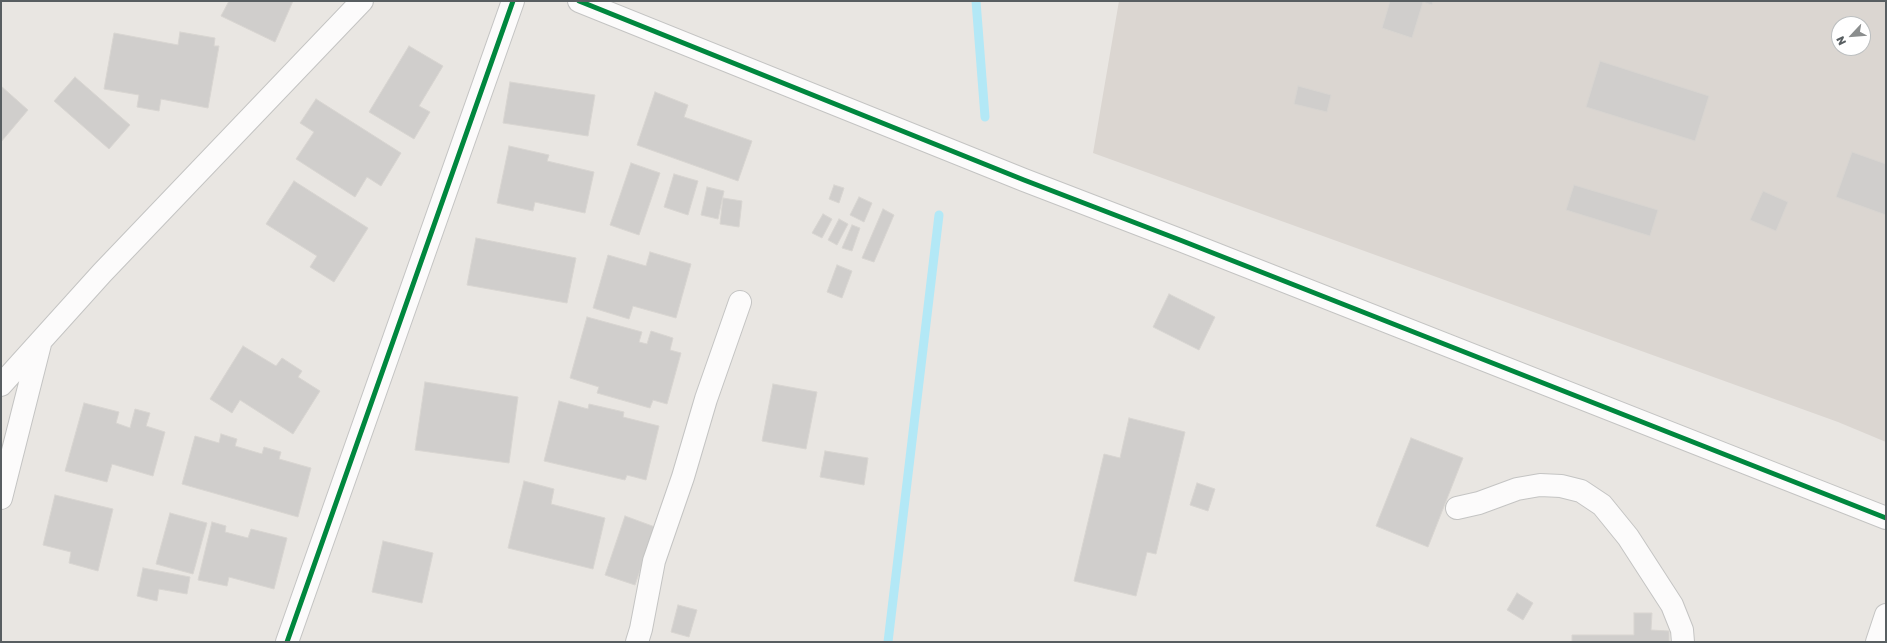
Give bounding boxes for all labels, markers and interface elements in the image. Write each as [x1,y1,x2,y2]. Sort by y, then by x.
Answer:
north arrow [1831,16,1871,56]
text: N [1833,34,1848,48]

